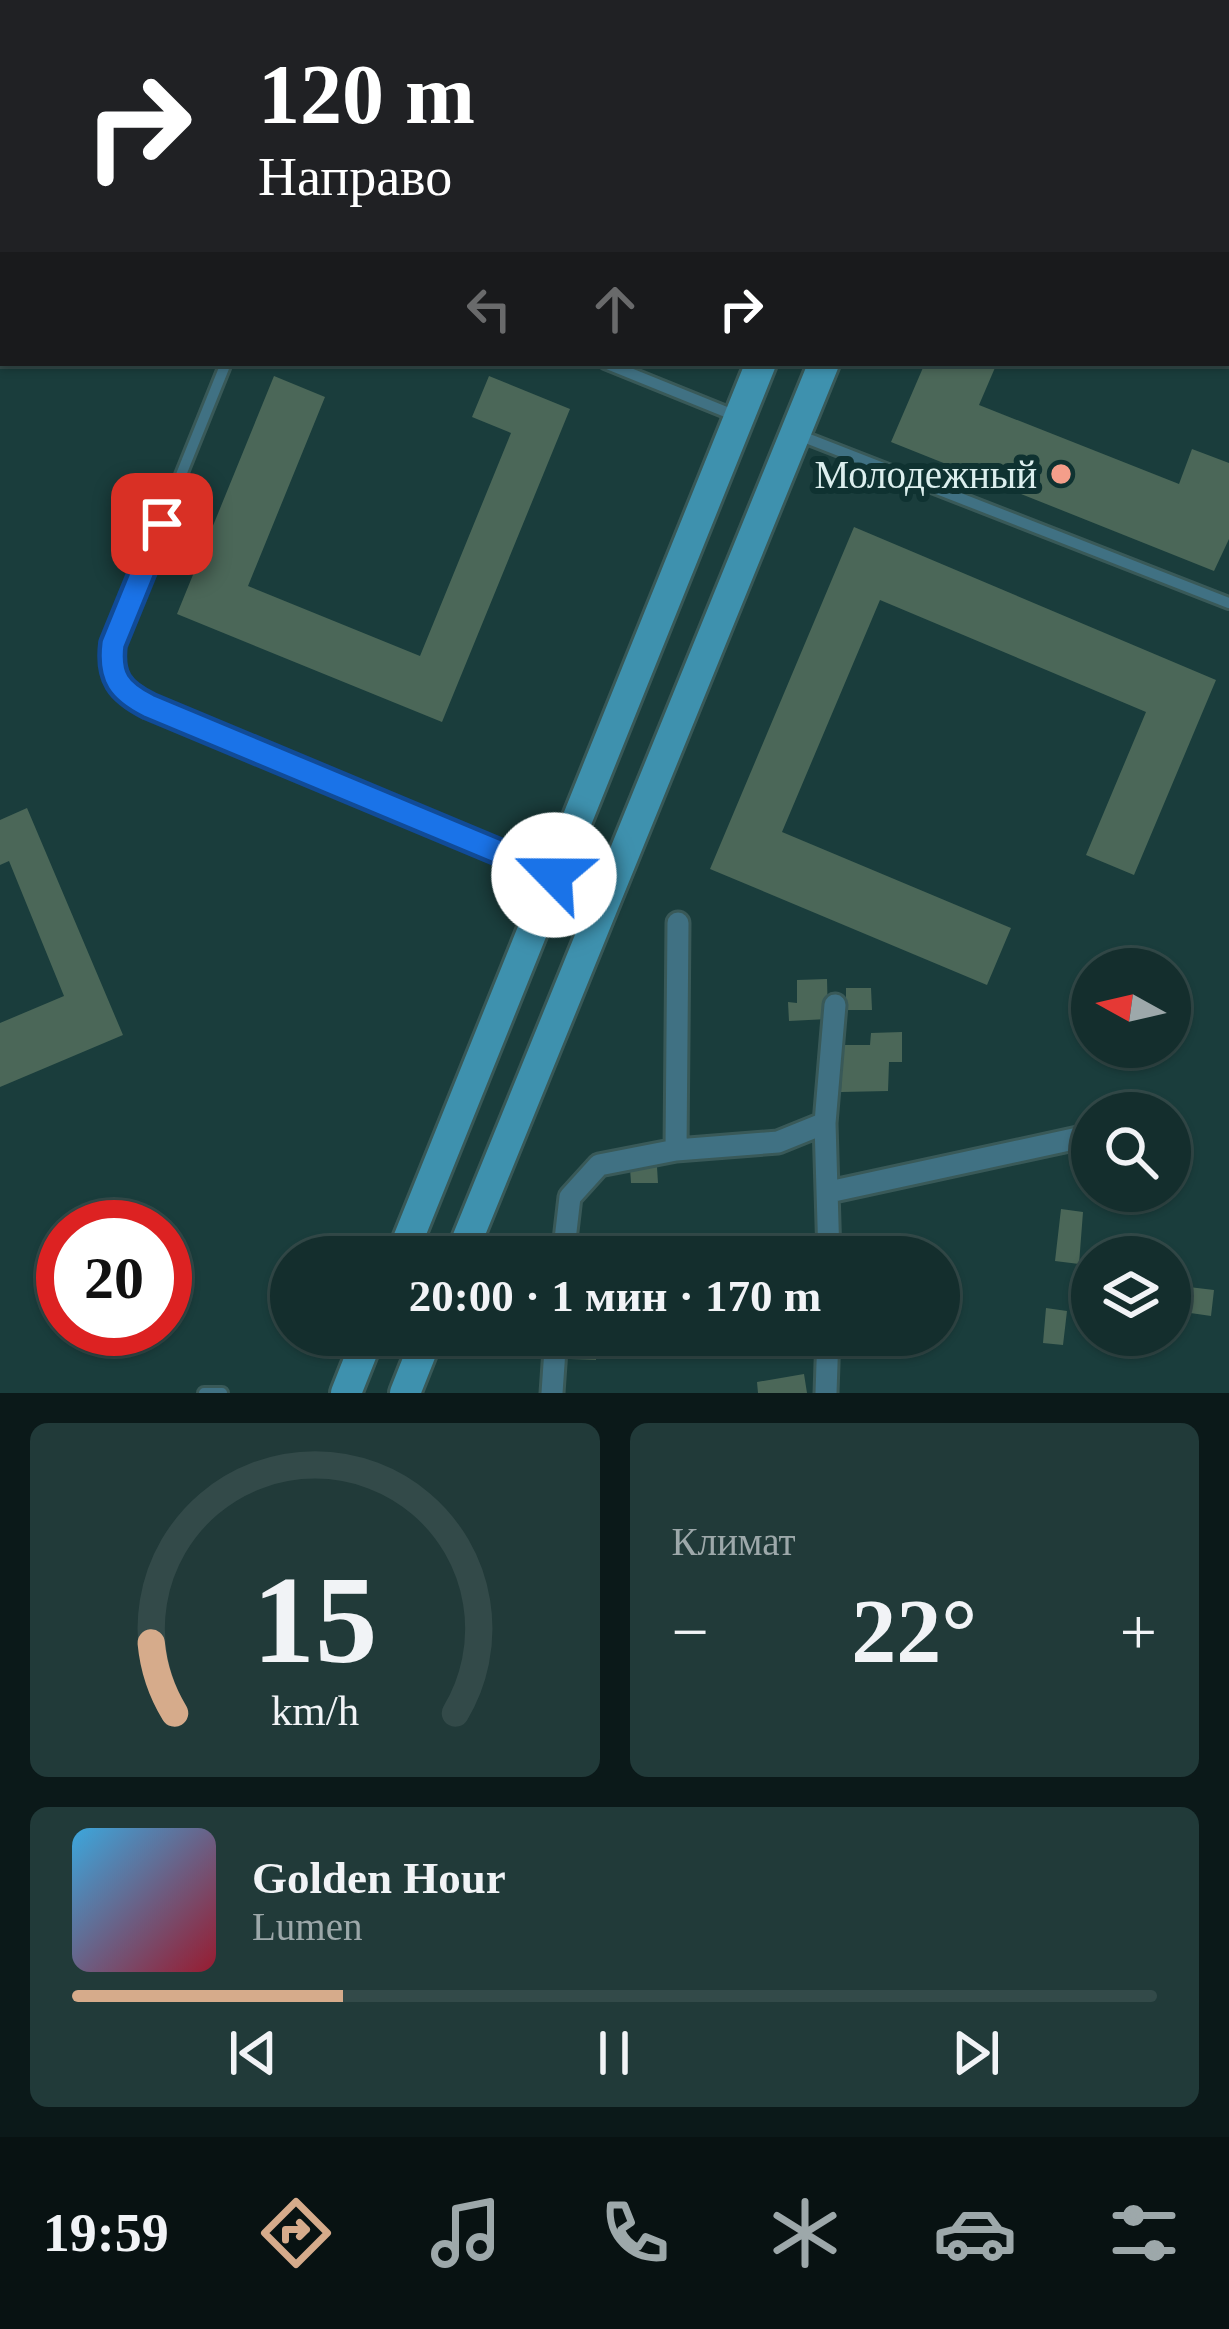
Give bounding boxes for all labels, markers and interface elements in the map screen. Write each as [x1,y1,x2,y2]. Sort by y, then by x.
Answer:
icon: right [60,48,216,204]
text: 120 m [258,48,475,141]
text: Направо [258,147,452,207]
icon: left [456,276,522,342]
icon: ahead [582,276,648,342]
icon: right [708,276,774,342]
place label: Молодежный [814,453,1037,496]
marker: Молодежный [1048,461,1074,487]
pin [111,473,213,575]
icon: arrive [129,491,195,557]
position arrow [491,812,617,938]
north arrow [1071,948,1191,1068]
map controls [1071,948,1191,1356]
button: search [1071,1092,1191,1212]
speed limit sign: 20 [36,1200,192,1356]
button: layers [1071,1236,1191,1356]
text: 20:00 · 1 мин · 170 m [409,1271,821,1321]
text: Климат [672,1520,796,1563]
text: 15 [252,1551,377,1689]
text: 22° [851,1582,977,1681]
text: − [672,1595,709,1668]
text: + [1120,1595,1157,1668]
text: km/h [271,1687,359,1734]
text: Golden Hour [252,1853,506,1903]
text: Lumen [252,1905,362,1948]
icon: previous [220,2020,286,2086]
icon: pause [581,2020,647,2086]
icon: next [943,2020,1009,2086]
icon: directions [254,2191,338,2275]
icon: music [424,2191,508,2275]
icon: phone [593,2191,677,2275]
icon: climate [763,2191,847,2275]
icon: car [933,2191,1017,2275]
icon: filters [1102,2191,1186,2275]
text: 19:59 [43,2203,169,2263]

